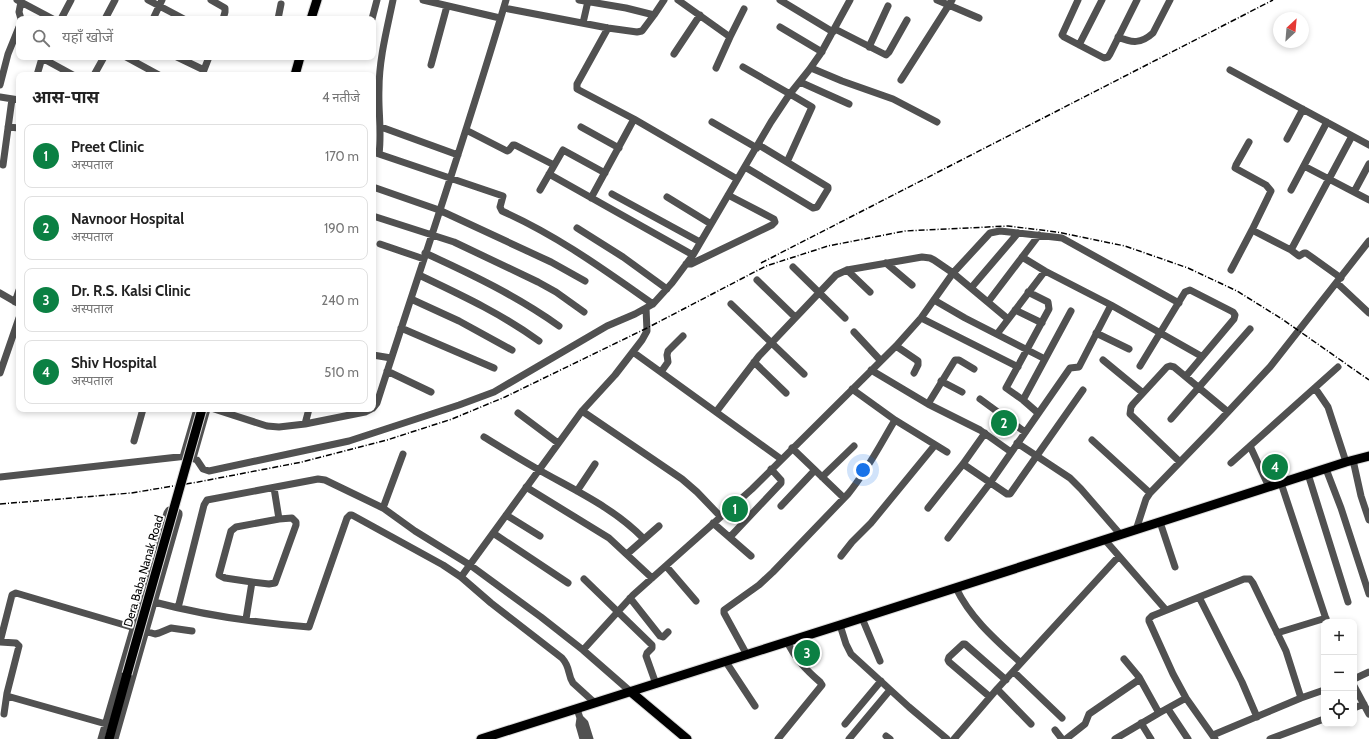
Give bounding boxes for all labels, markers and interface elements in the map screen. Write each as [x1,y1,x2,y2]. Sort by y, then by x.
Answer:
north arrow [1273,12,1309,48]
search box [16,16,376,60]
icon: search [30,27,52,49]
text: यहाँ खोजें [62,28,113,46]
text: आस-पास [32,87,99,107]
text: 4 नतीजे [322,89,360,105]
text: Preet Clinic [71,138,144,156]
text: 1 [44,148,48,164]
text: 170 m [325,148,359,164]
text: अस्पताल [71,156,113,172]
text: Navnoor Hospital [71,210,184,228]
text: 2 [43,220,49,236]
text: 190 m [324,220,359,236]
text: अस्पताल [71,228,113,244]
text: Dr. R.S. Kalsi Clinic [71,282,190,300]
text: 3 [42,292,50,308]
text: 240 m [321,292,359,308]
text: अस्पताल [71,300,113,316]
text: Shiv Hospital [71,354,157,372]
text: 4 [42,364,50,380]
text: 510 m [324,364,359,380]
text: अस्पताल [71,372,113,388]
pin: 2 [991,408,1017,438]
pin: 4 [1262,452,1288,482]
your location [853,460,873,480]
pin: 1 [722,494,748,524]
street label: Dera Baba Nanak Road [120,513,166,629]
map controls [1321,619,1357,727]
button: + [1321,619,1357,655]
pin: 3 [794,638,820,668]
button: − [1321,655,1357,691]
button: locate [1321,691,1357,727]

